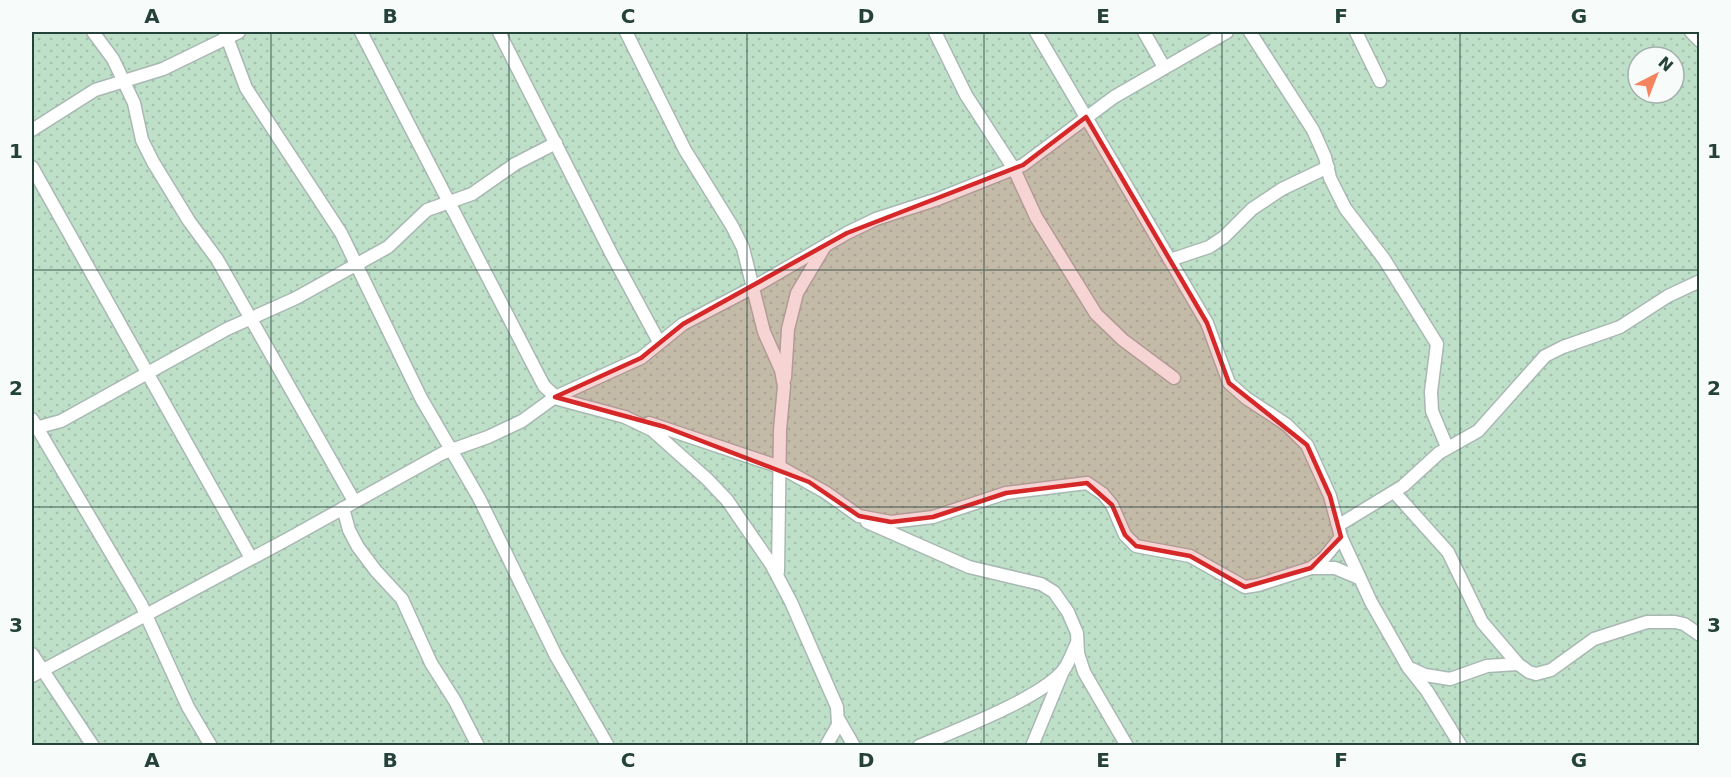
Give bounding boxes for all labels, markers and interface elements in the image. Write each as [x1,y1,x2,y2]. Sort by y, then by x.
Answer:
text: A [144,4,160,28]
text: B [382,4,398,28]
text: C [621,4,635,28]
text: D [858,4,874,28]
text: E [1096,4,1110,28]
text: F [1334,4,1348,28]
text: G [1571,4,1587,28]
north arrow [1626,45,1686,105]
text: N [1654,53,1677,76]
text: 1 [9,139,23,163]
text: 1 [1707,139,1721,163]
text: 2 [9,376,23,400]
text: 2 [1707,376,1721,400]
text: 3 [9,613,23,637]
text: 3 [1707,613,1721,637]
text: A [144,748,160,772]
text: B [382,748,398,772]
text: C [621,748,635,772]
text: D [858,748,874,772]
text: E [1096,748,1110,772]
text: F [1334,748,1348,772]
text: G [1571,748,1587,772]

